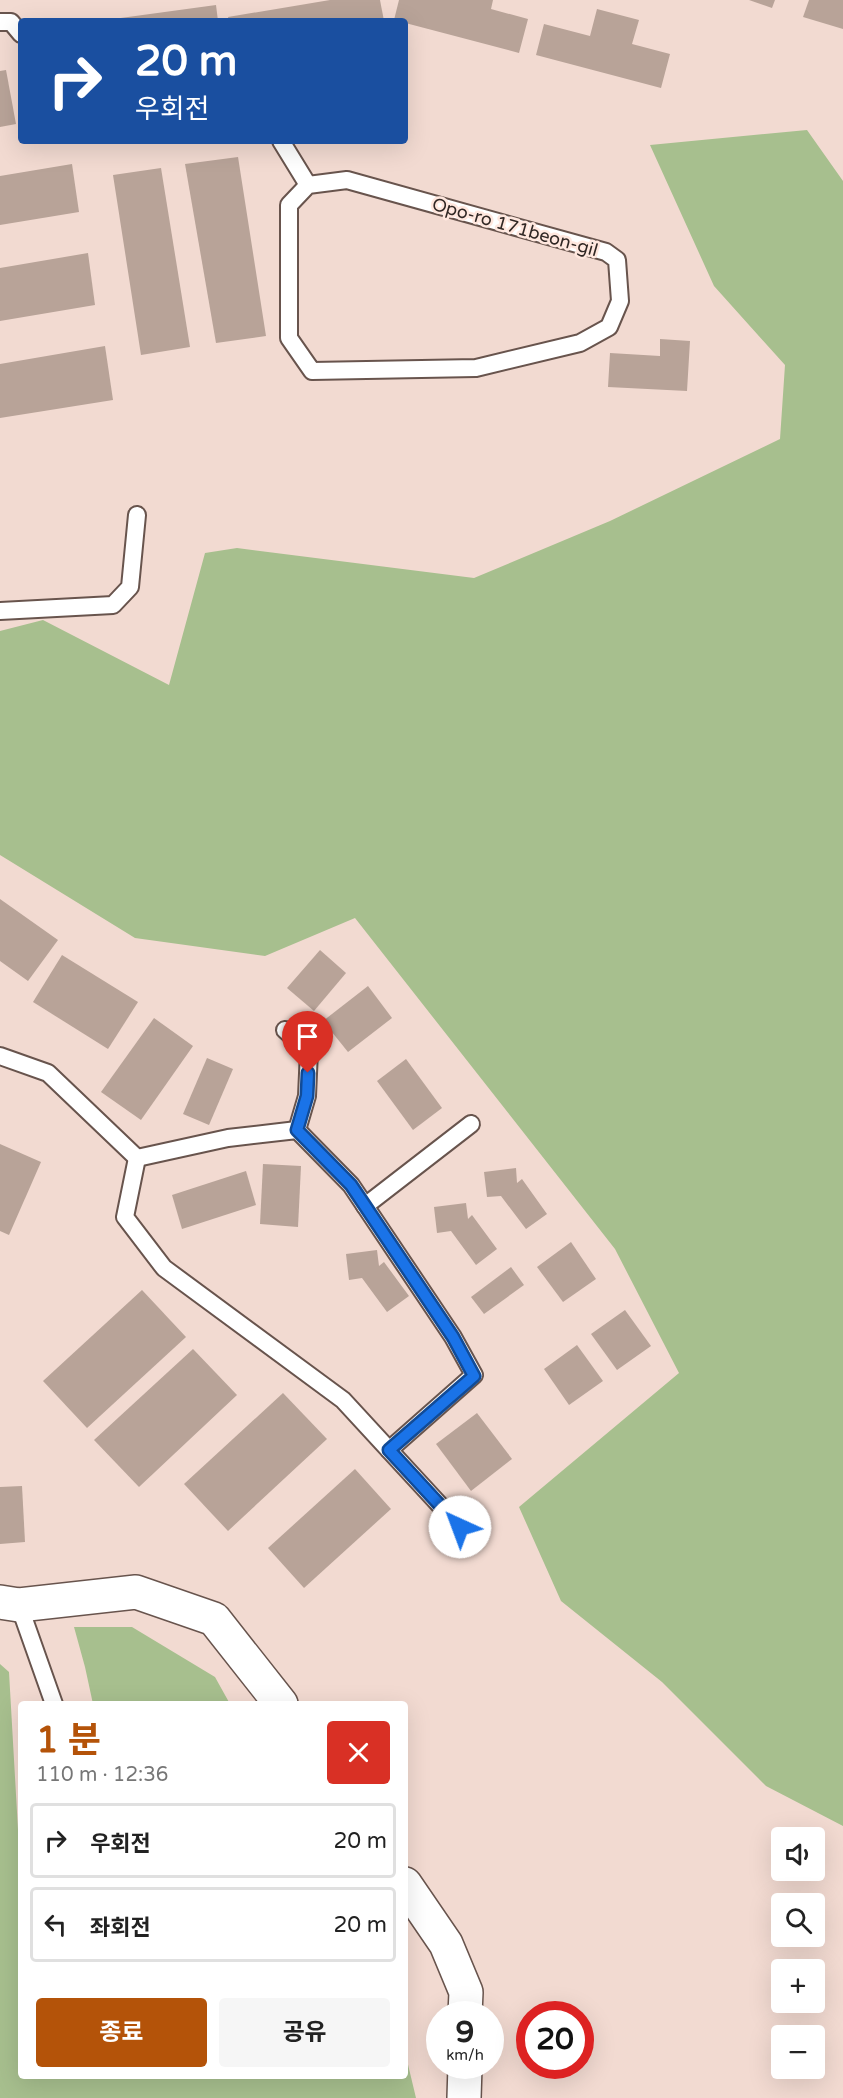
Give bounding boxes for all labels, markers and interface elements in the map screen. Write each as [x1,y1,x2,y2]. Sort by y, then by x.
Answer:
text: 20 m [135,36,237,87]
icon: right [36,42,114,120]
text: 우회전 [135,93,210,126]
street label: Opo-ro 171beon-gil [430,193,600,261]
pin [282,1011,333,1073]
icon: arrive [291,1020,324,1053]
position arrow [428,1495,492,1559]
text: 1 분 [36,1719,101,1762]
button: close [327,1721,390,1784]
text: 110 m · 12:36 [36,1763,168,1787]
icon: right [39,1824,72,1857]
map controls [771,1827,825,2079]
button: sound [771,1827,825,1881]
text: 20 m [333,1828,387,1854]
text: 우회전 [90,1831,151,1857]
button: search [771,1893,825,1947]
icon: left [39,1908,72,1941]
text: 20 m [333,1912,387,1938]
text: 좌회전 [90,1915,151,1941]
button: + [771,1959,825,2013]
button: 종료 [36,1998,207,2067]
button: 공유 [219,1998,390,2067]
speed limit sign: 20 [516,2001,594,2079]
text: 9 [456,2014,474,2051]
button: − [771,2025,825,2079]
text: km/h [446,2046,484,2064]

